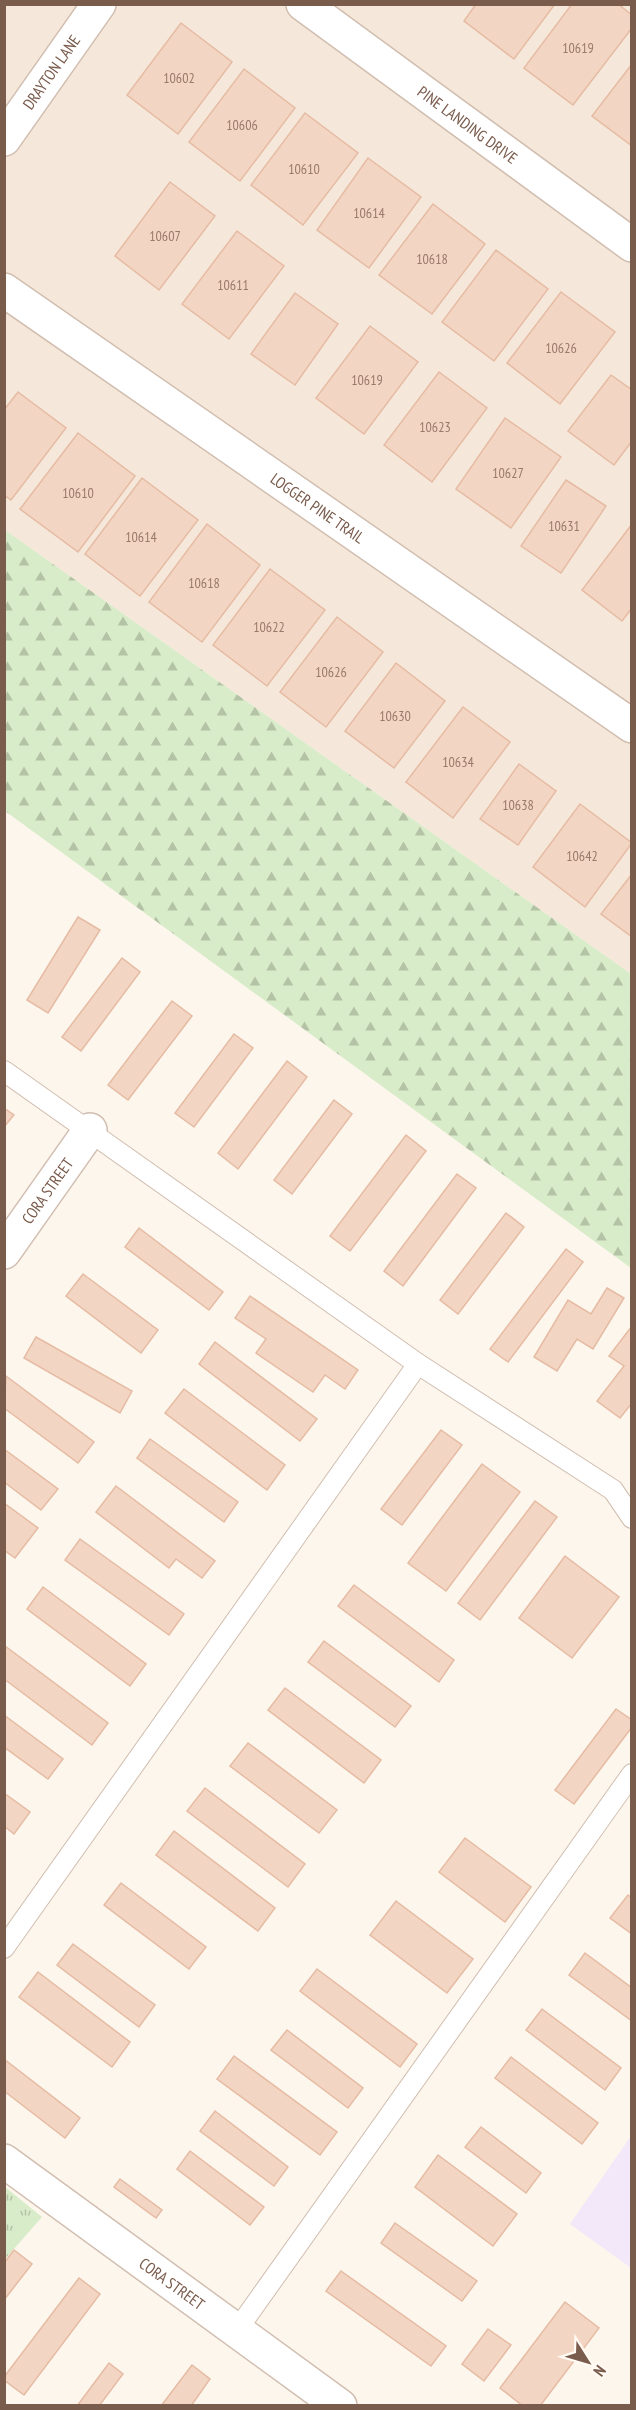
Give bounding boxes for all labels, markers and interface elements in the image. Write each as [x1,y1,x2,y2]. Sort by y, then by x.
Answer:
street label: DRAYTON LANE [18,31,84,113]
house number: 10619 [562,39,594,57]
house number: 10602 [163,69,195,87]
street label: PINE LANDING DRIVE [414,81,522,168]
house number: 10606 [226,116,258,134]
house number: 10610 [288,160,320,178]
house number: 10614 [353,204,385,222]
house number: 10607 [149,227,181,245]
house number: 10618 [416,250,448,268]
house number: 10611 [217,276,249,294]
house number: 10626 [545,339,577,357]
house number: 10619 [351,371,383,389]
house number: 10623 [419,418,451,436]
house number: 10627 [492,464,524,482]
street label: LOGGER PINE TRAIL [267,468,369,548]
house number: 10610 [62,484,94,502]
house number: 10631 [548,517,580,535]
house number: 10614 [125,528,157,546]
house number: 10618 [188,574,220,592]
house number: 10622 [253,618,285,636]
house number: 10626 [315,663,347,681]
house number: 10630 [379,707,411,725]
house number: 10634 [442,753,474,771]
house number: 10638 [502,796,534,814]
house number: 10642 [566,847,598,865]
street label: CORA STREET [17,1154,77,1228]
street label: CORA STREET [135,2253,209,2314]
north arrow [558,2332,618,2392]
text: N [589,2362,611,2380]

